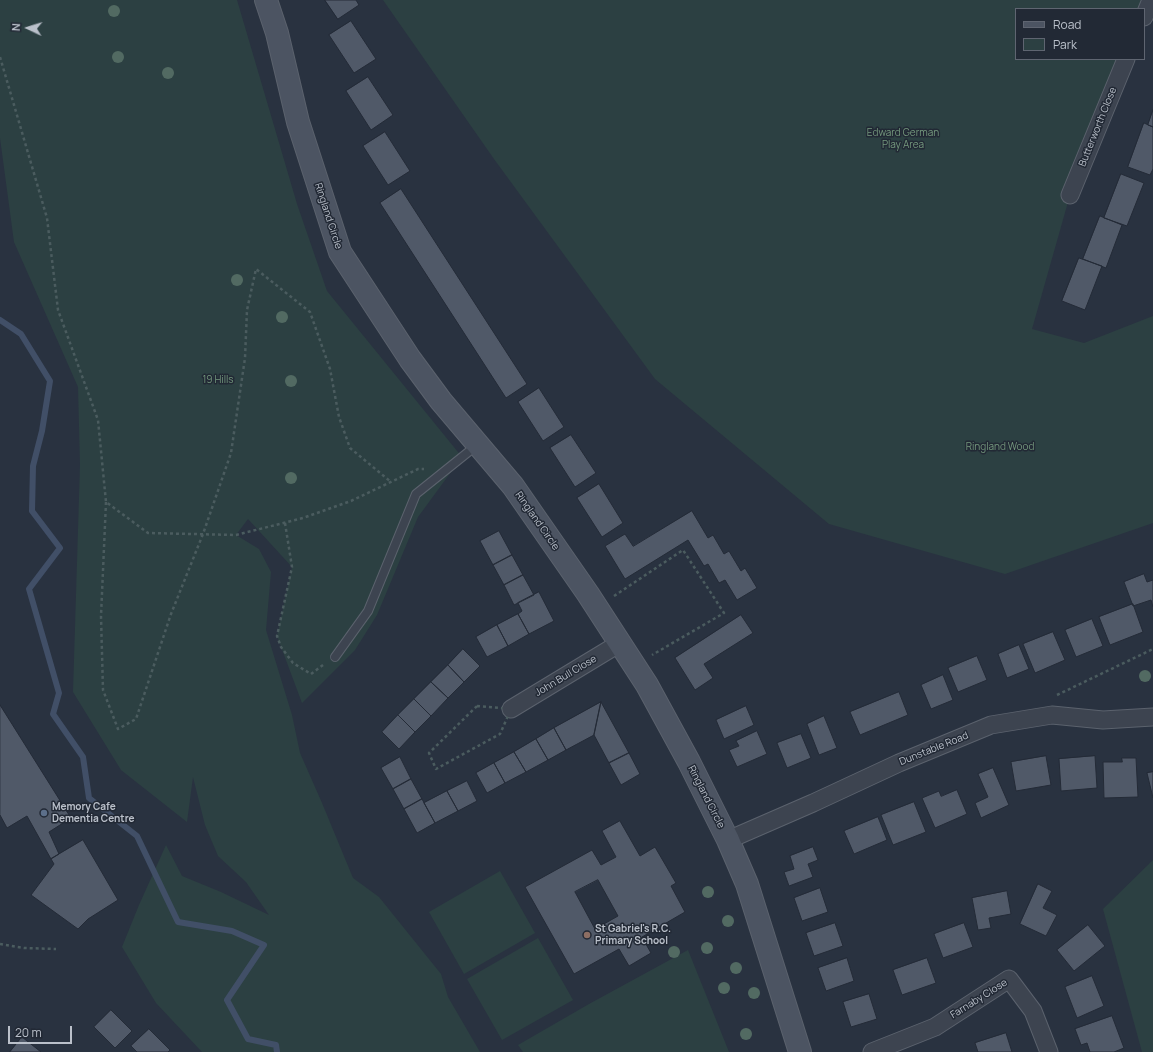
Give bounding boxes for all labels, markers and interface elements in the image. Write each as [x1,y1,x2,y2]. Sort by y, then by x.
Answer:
north arrow [8,8,48,48]
legend [1015,8,1145,60]
text: Road [1053,16,1081,33]
text: N [8,23,23,32]
text: Park [1053,36,1077,53]
street label: Butterworth Close [1077,86,1119,168]
park label: Edward German Play Area [867,127,939,150]
street label: Ringland Circle [312,181,344,251]
park label: 19 Hills [202,374,234,386]
park label: Ringland Wood [966,441,1034,453]
street label: Ringland Circle [512,489,562,553]
street label: John Bull Close [533,653,599,699]
street label: Dunstable Road [898,730,970,768]
street label: Ringland Circle [685,764,727,830]
place label: Memory Cafe Dementia Centre [52,801,135,824]
marker: Memory Cafe Dementia Centre [39,808,49,818]
place label: St Gabriel's R.C. Primary School [595,923,671,946]
marker: St Gabriel's R.C. Primary School [582,930,592,940]
street label: Farnaby Close [948,977,1010,1021]
scale bar [10,1018,74,1044]
text: 20 m [15,1024,42,1041]

